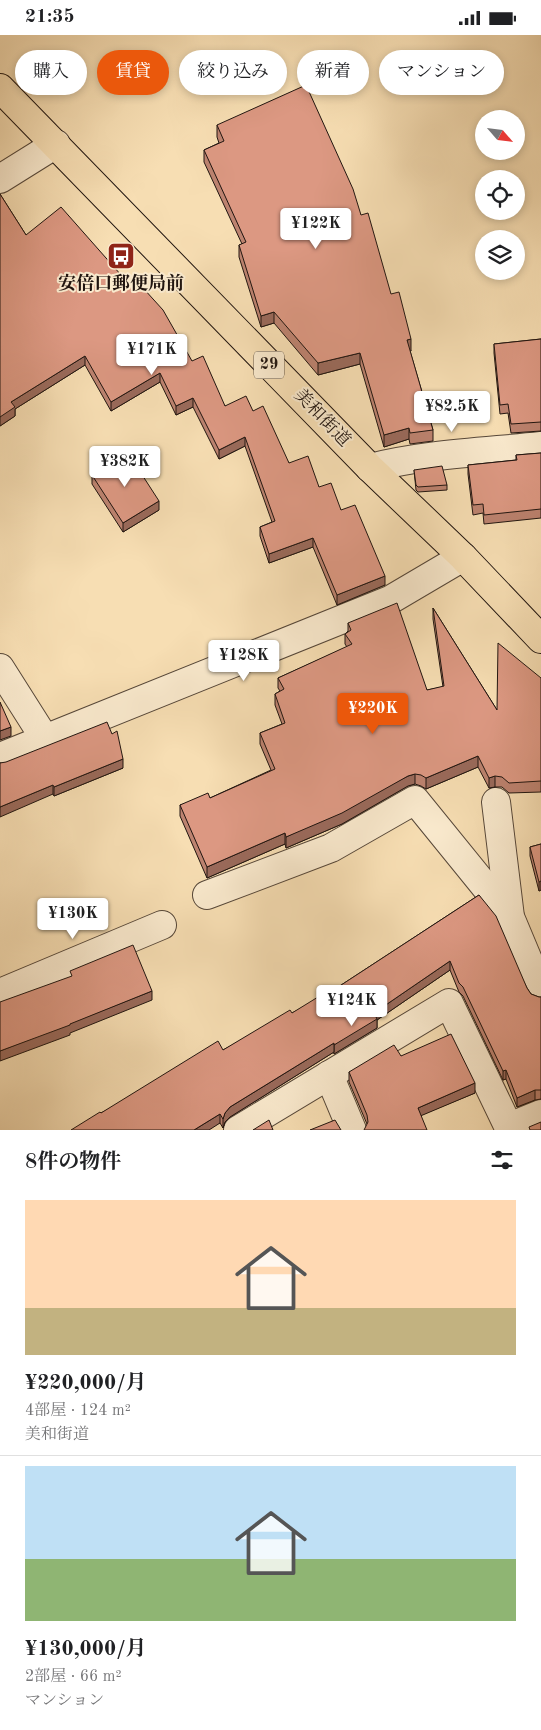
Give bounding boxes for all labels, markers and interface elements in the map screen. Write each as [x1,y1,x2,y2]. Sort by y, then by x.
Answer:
text: 21:35 [25,8,74,27]
chip: 購入 [15,50,87,95]
chip: 賃貸 [97,50,169,95]
chip: 絞り込み [179,50,287,95]
chip: 新着 [297,50,369,95]
chip: マンション [379,50,504,95]
north arrow [475,110,525,160]
map controls [475,110,525,280]
button: locate [475,170,525,220]
pin: ¥122K [281,207,351,250]
text: ¥122K [291,216,341,232]
button: layers [475,230,525,280]
bus stop icon: 安倍口郵便局前 [106,241,136,271]
place label: 安倍口郵便局前 [58,273,184,293]
pin: ¥171K [117,333,187,376]
text: ¥171K [127,342,177,358]
road number: 29 [254,351,284,379]
street label: 美和街道 [291,384,355,450]
pin: ¥82.5K [411,391,493,433]
text: ¥82.5K [425,399,479,415]
pin: ¥382K [90,445,160,488]
text: ¥382K [100,454,150,470]
pin: ¥128K [209,639,279,682]
text: ¥128K [219,648,269,664]
pin: ¥220K [338,693,408,735]
text: ¥220K [348,701,398,717]
pin: ¥130K [38,897,108,940]
text: ¥130K [48,906,98,922]
pin: ¥124K [317,985,387,1027]
text: ¥124K [327,993,377,1009]
icon: filters [488,1146,516,1174]
text: 8件の物件 [25,1152,121,1173]
icon: home [226,1233,316,1323]
text: ¥220,000/月 [25,1373,147,1394]
text: 4部屋 · 124 m² [25,1403,131,1419]
text: 美和街道 [25,1427,89,1443]
icon: home [226,1498,316,1588]
text: ¥130,000/月 [25,1639,147,1660]
text: 2部屋 · 66 m² [25,1669,122,1685]
text: マンション [25,1693,104,1709]

